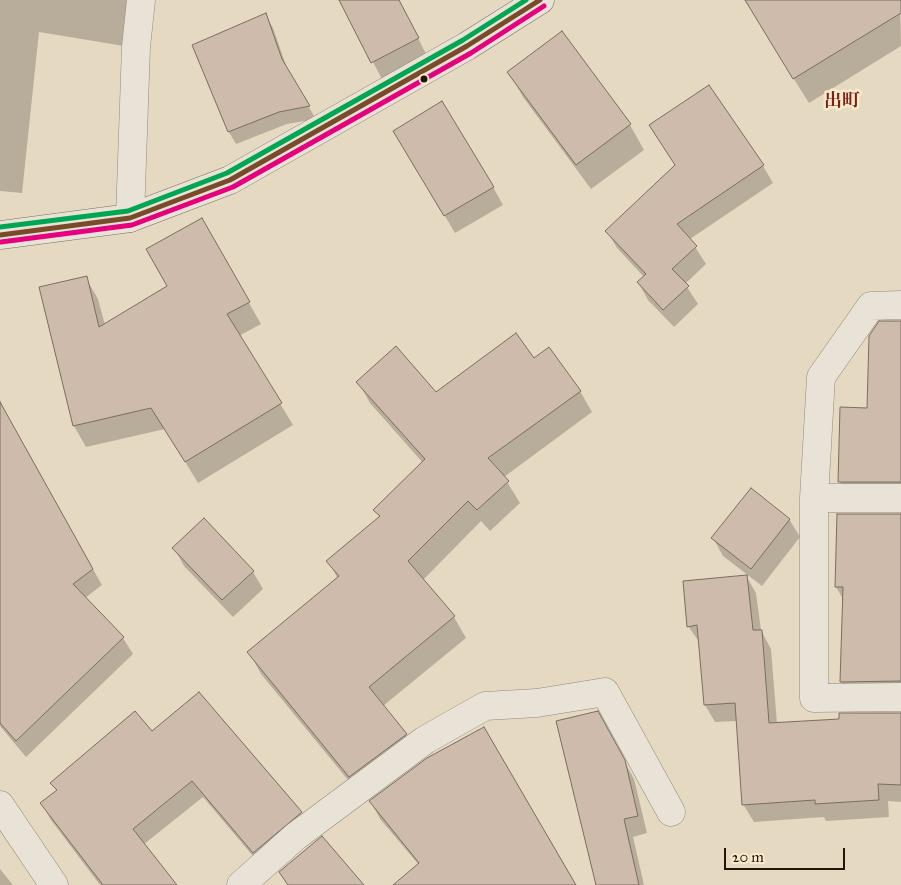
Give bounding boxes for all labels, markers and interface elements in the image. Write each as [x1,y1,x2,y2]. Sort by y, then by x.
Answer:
unlabelled marker [419,74,429,84]
district label: 出町 [824,91,860,113]
scale bar [726,838,847,870]
text: 20 m [732,848,764,866]

